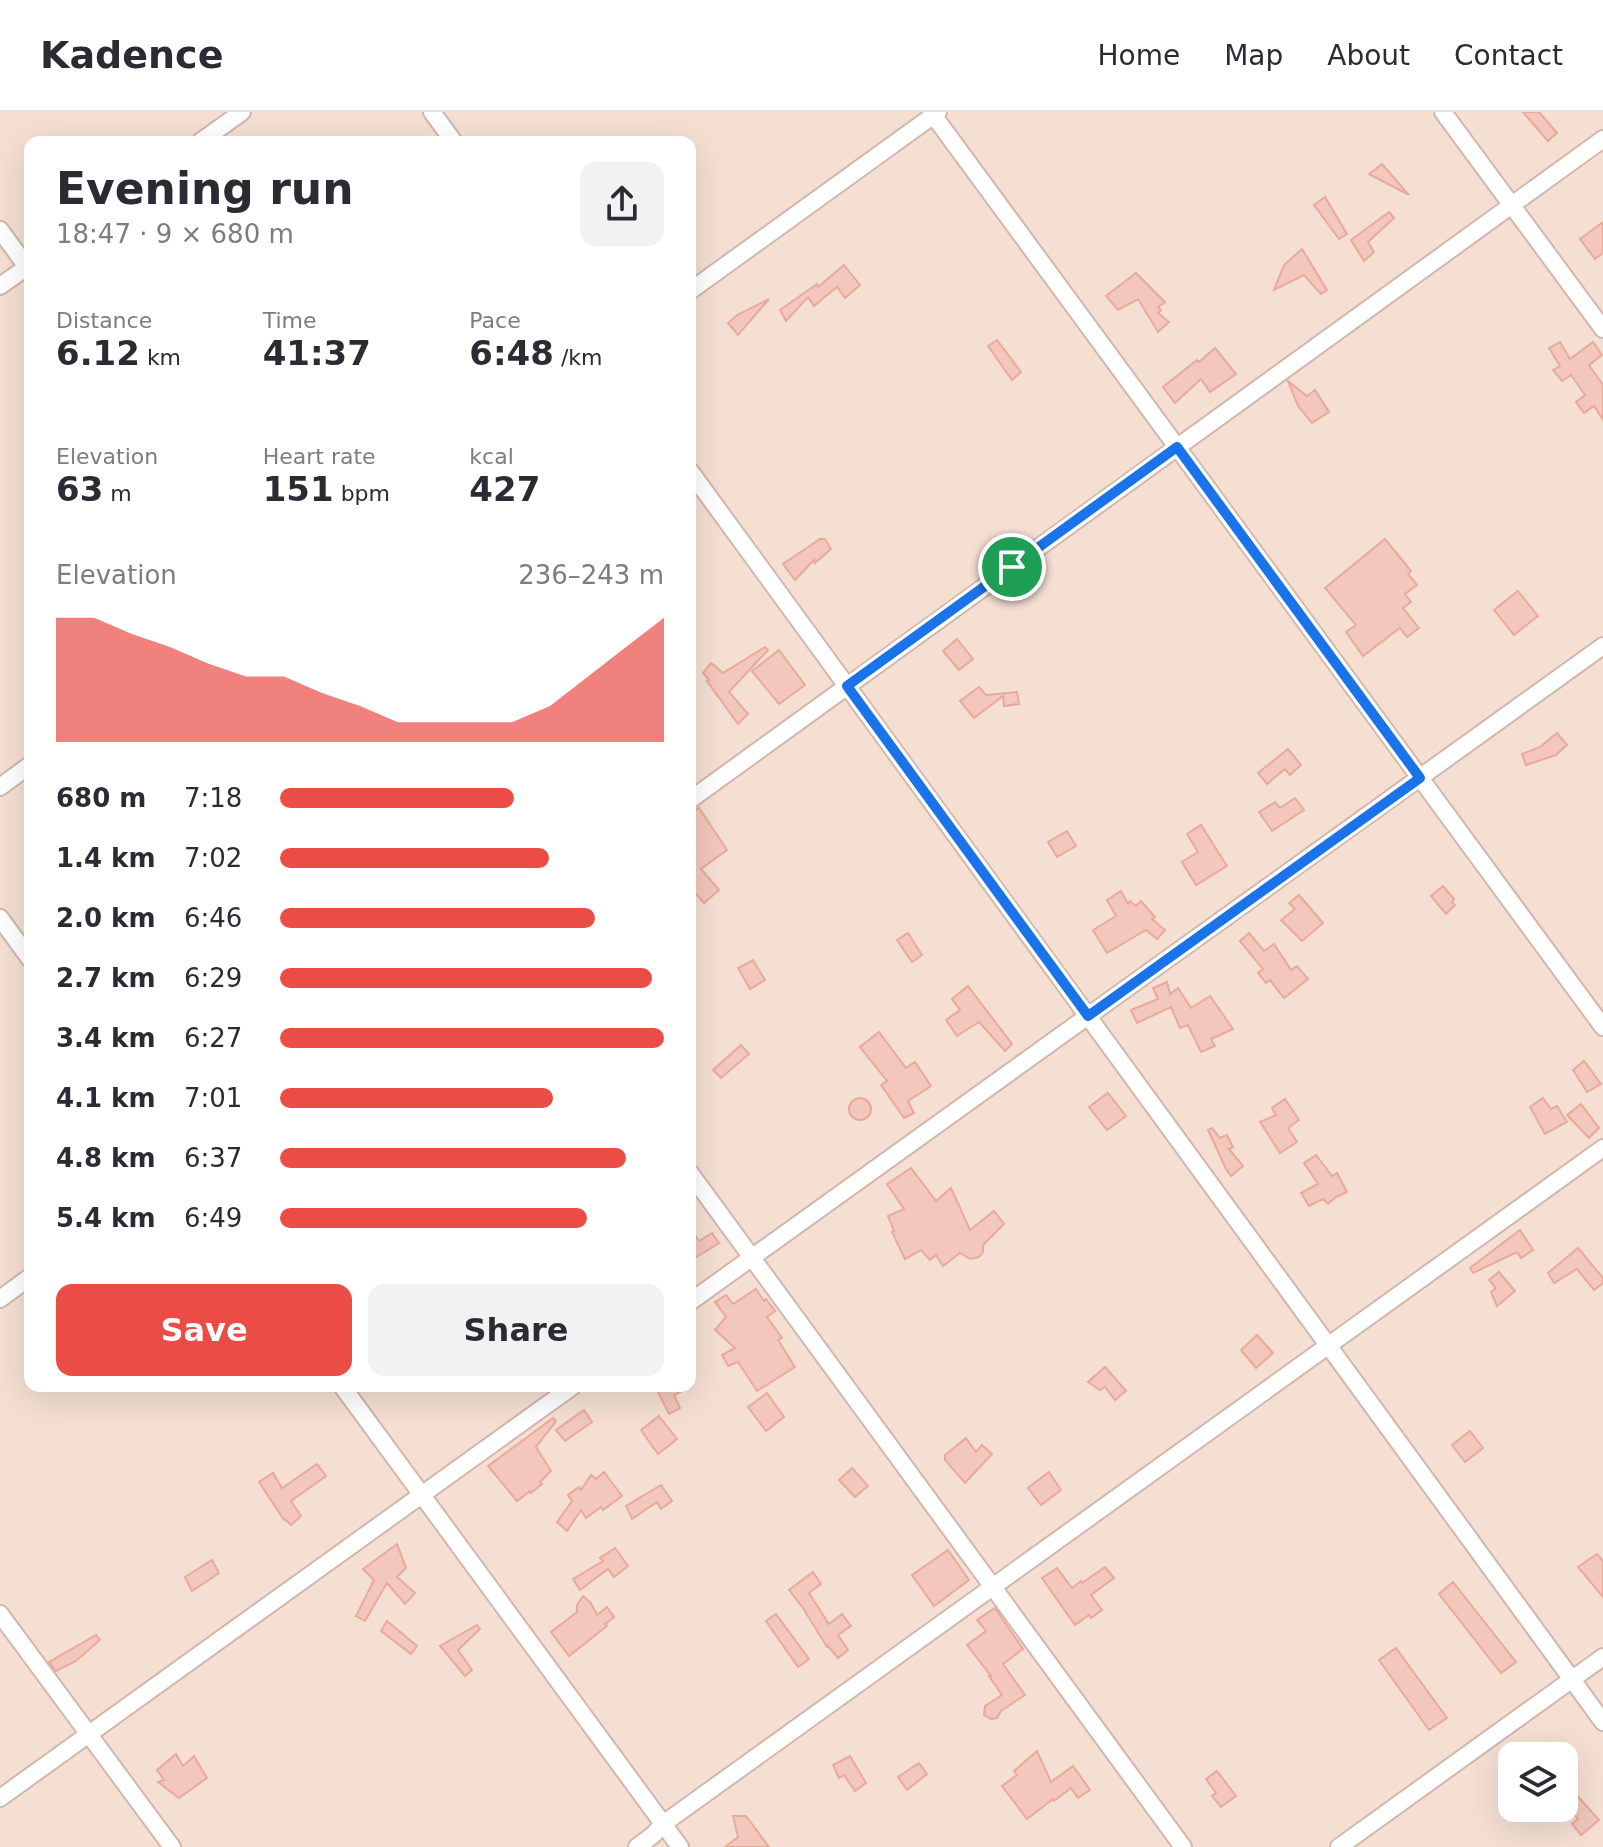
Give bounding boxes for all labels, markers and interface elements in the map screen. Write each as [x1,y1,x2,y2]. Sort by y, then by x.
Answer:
text: Kadence [40,33,223,77]
text: Home [1097,39,1180,72]
text: Map [1224,39,1283,72]
text: About [1327,39,1410,72]
text: Contact [1454,39,1563,72]
button: share [580,162,664,246]
text: Evening run [56,163,353,214]
text: 18:47 · 9 × 680 m [56,219,294,249]
text: Distance [56,308,152,333]
text: Time [263,308,317,333]
text: Pace [469,308,521,333]
text: 6.12 [56,333,140,373]
text: 41:37 [263,333,371,373]
text: 6:48 [469,333,554,373]
text: km [140,345,181,370]
text: /km [554,345,602,370]
text: Elevation [56,444,158,469]
text: Heart rate [263,444,376,469]
text: kcal [469,444,514,469]
text: 63 [56,469,103,509]
text: 151 [263,469,334,509]
text: 427 [469,469,540,509]
text: m [103,481,132,506]
text: bpm [334,481,390,506]
pin [978,533,1046,601]
icon: arrive [990,545,1034,589]
text: Elevation [56,560,177,590]
text: 236–243 m [518,560,664,590]
text: 680 m [56,783,146,813]
text: 7:18 [184,783,242,813]
text: 1.4 km [56,843,156,873]
text: 7:02 [184,843,242,873]
text: 2.0 km [56,903,156,933]
text: 6:46 [184,903,242,933]
text: 2.7 km [56,963,156,993]
text: 6:29 [184,963,242,993]
text: 3.4 km [56,1023,156,1053]
text: 6:27 [184,1023,242,1053]
text: 4.1 km [56,1083,156,1113]
text: 7:01 [184,1083,242,1113]
text: 4.8 km [56,1143,156,1173]
text: 6:37 [184,1143,242,1173]
text: 5.4 km [56,1203,156,1233]
text: 6:49 [184,1203,242,1233]
button: Save [56,1284,352,1376]
button: Share [368,1284,664,1376]
map controls [1498,1742,1578,1822]
button: layers [1498,1742,1578,1822]

